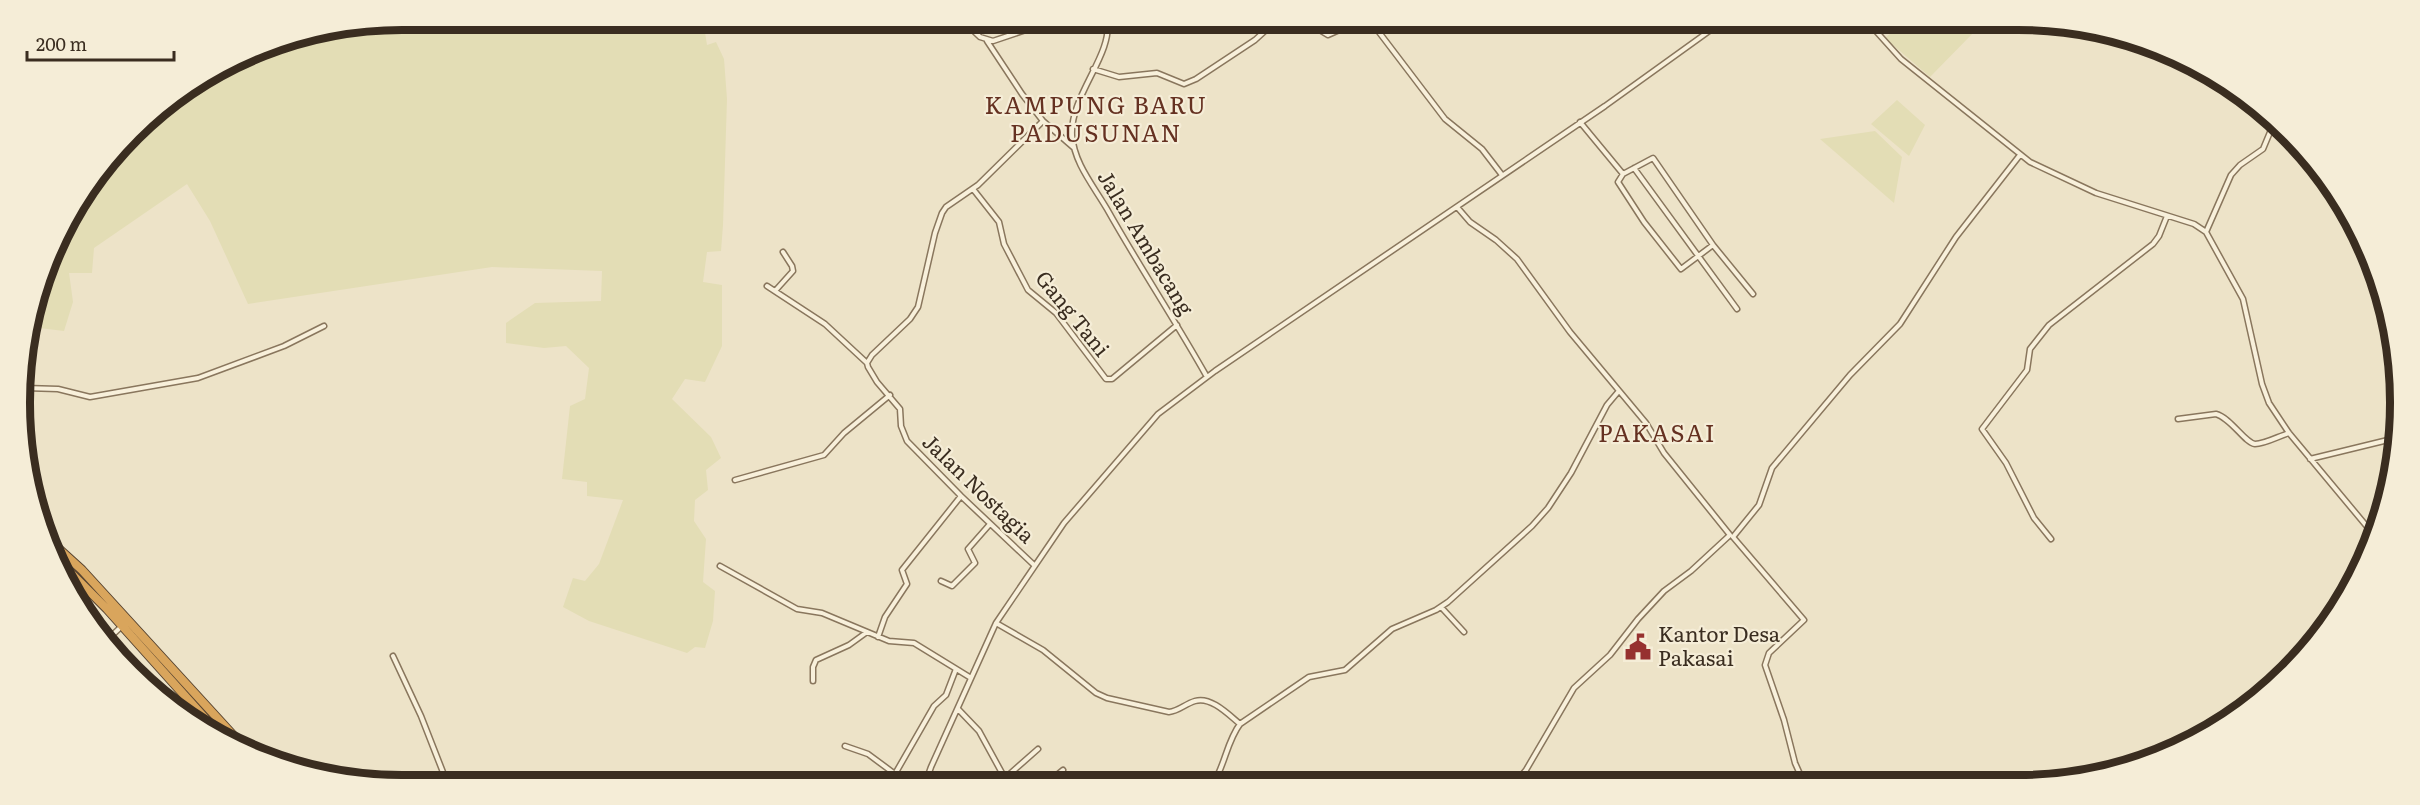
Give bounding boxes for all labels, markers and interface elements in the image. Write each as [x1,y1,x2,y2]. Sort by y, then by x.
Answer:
scale bar [27,24,174,62]
text: 200 m [36,30,87,57]
district label: KAMPUNG BARU PADUSUNAN [985,86,1207,149]
street label: Jalan Ambacang [1092,163,1203,320]
street label: Gang Tani [1030,263,1118,362]
district label: PAKASAI [1598,414,1716,449]
street label: Jalan Nostagia [917,425,1043,549]
place label: Kantor Desa Pakasai [1658,617,1781,672]
public building icon: Kantor Desa Pakasai [1623,632,1653,662]

